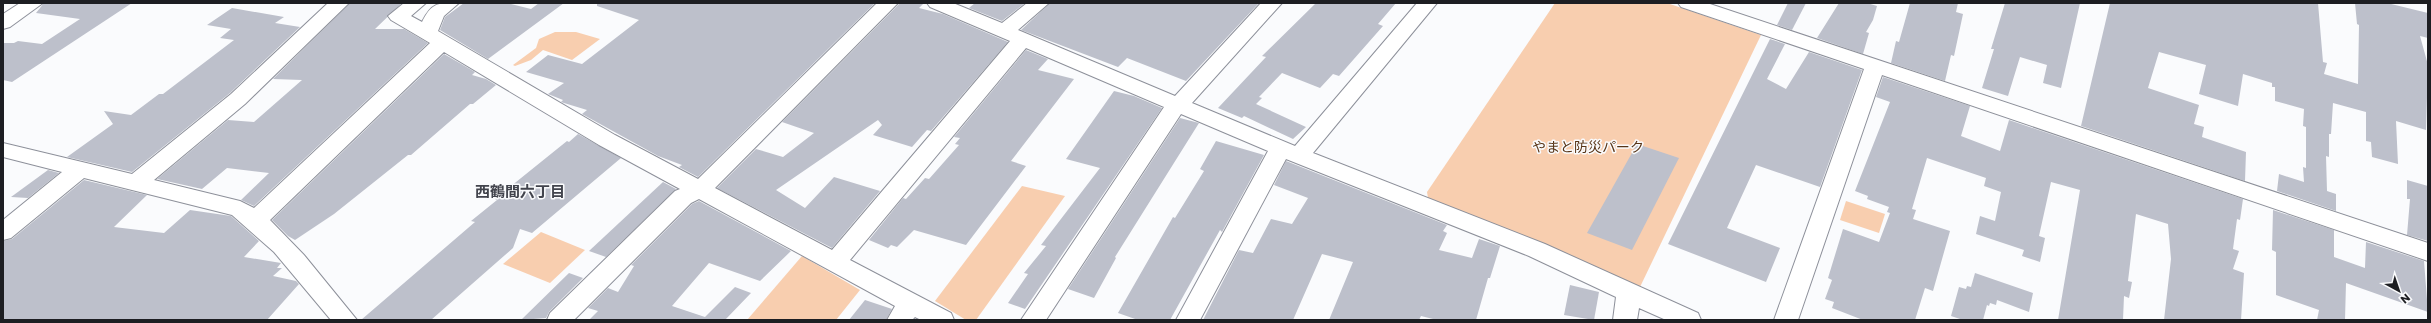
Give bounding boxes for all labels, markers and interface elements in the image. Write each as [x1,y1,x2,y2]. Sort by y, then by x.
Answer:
park label: やまと防災パーク [1532,137,1644,157]
district label: 西鶴間六丁目 [475,181,565,202]
north arrow [2379,271,2419,311]
text: N [2397,290,2414,307]

